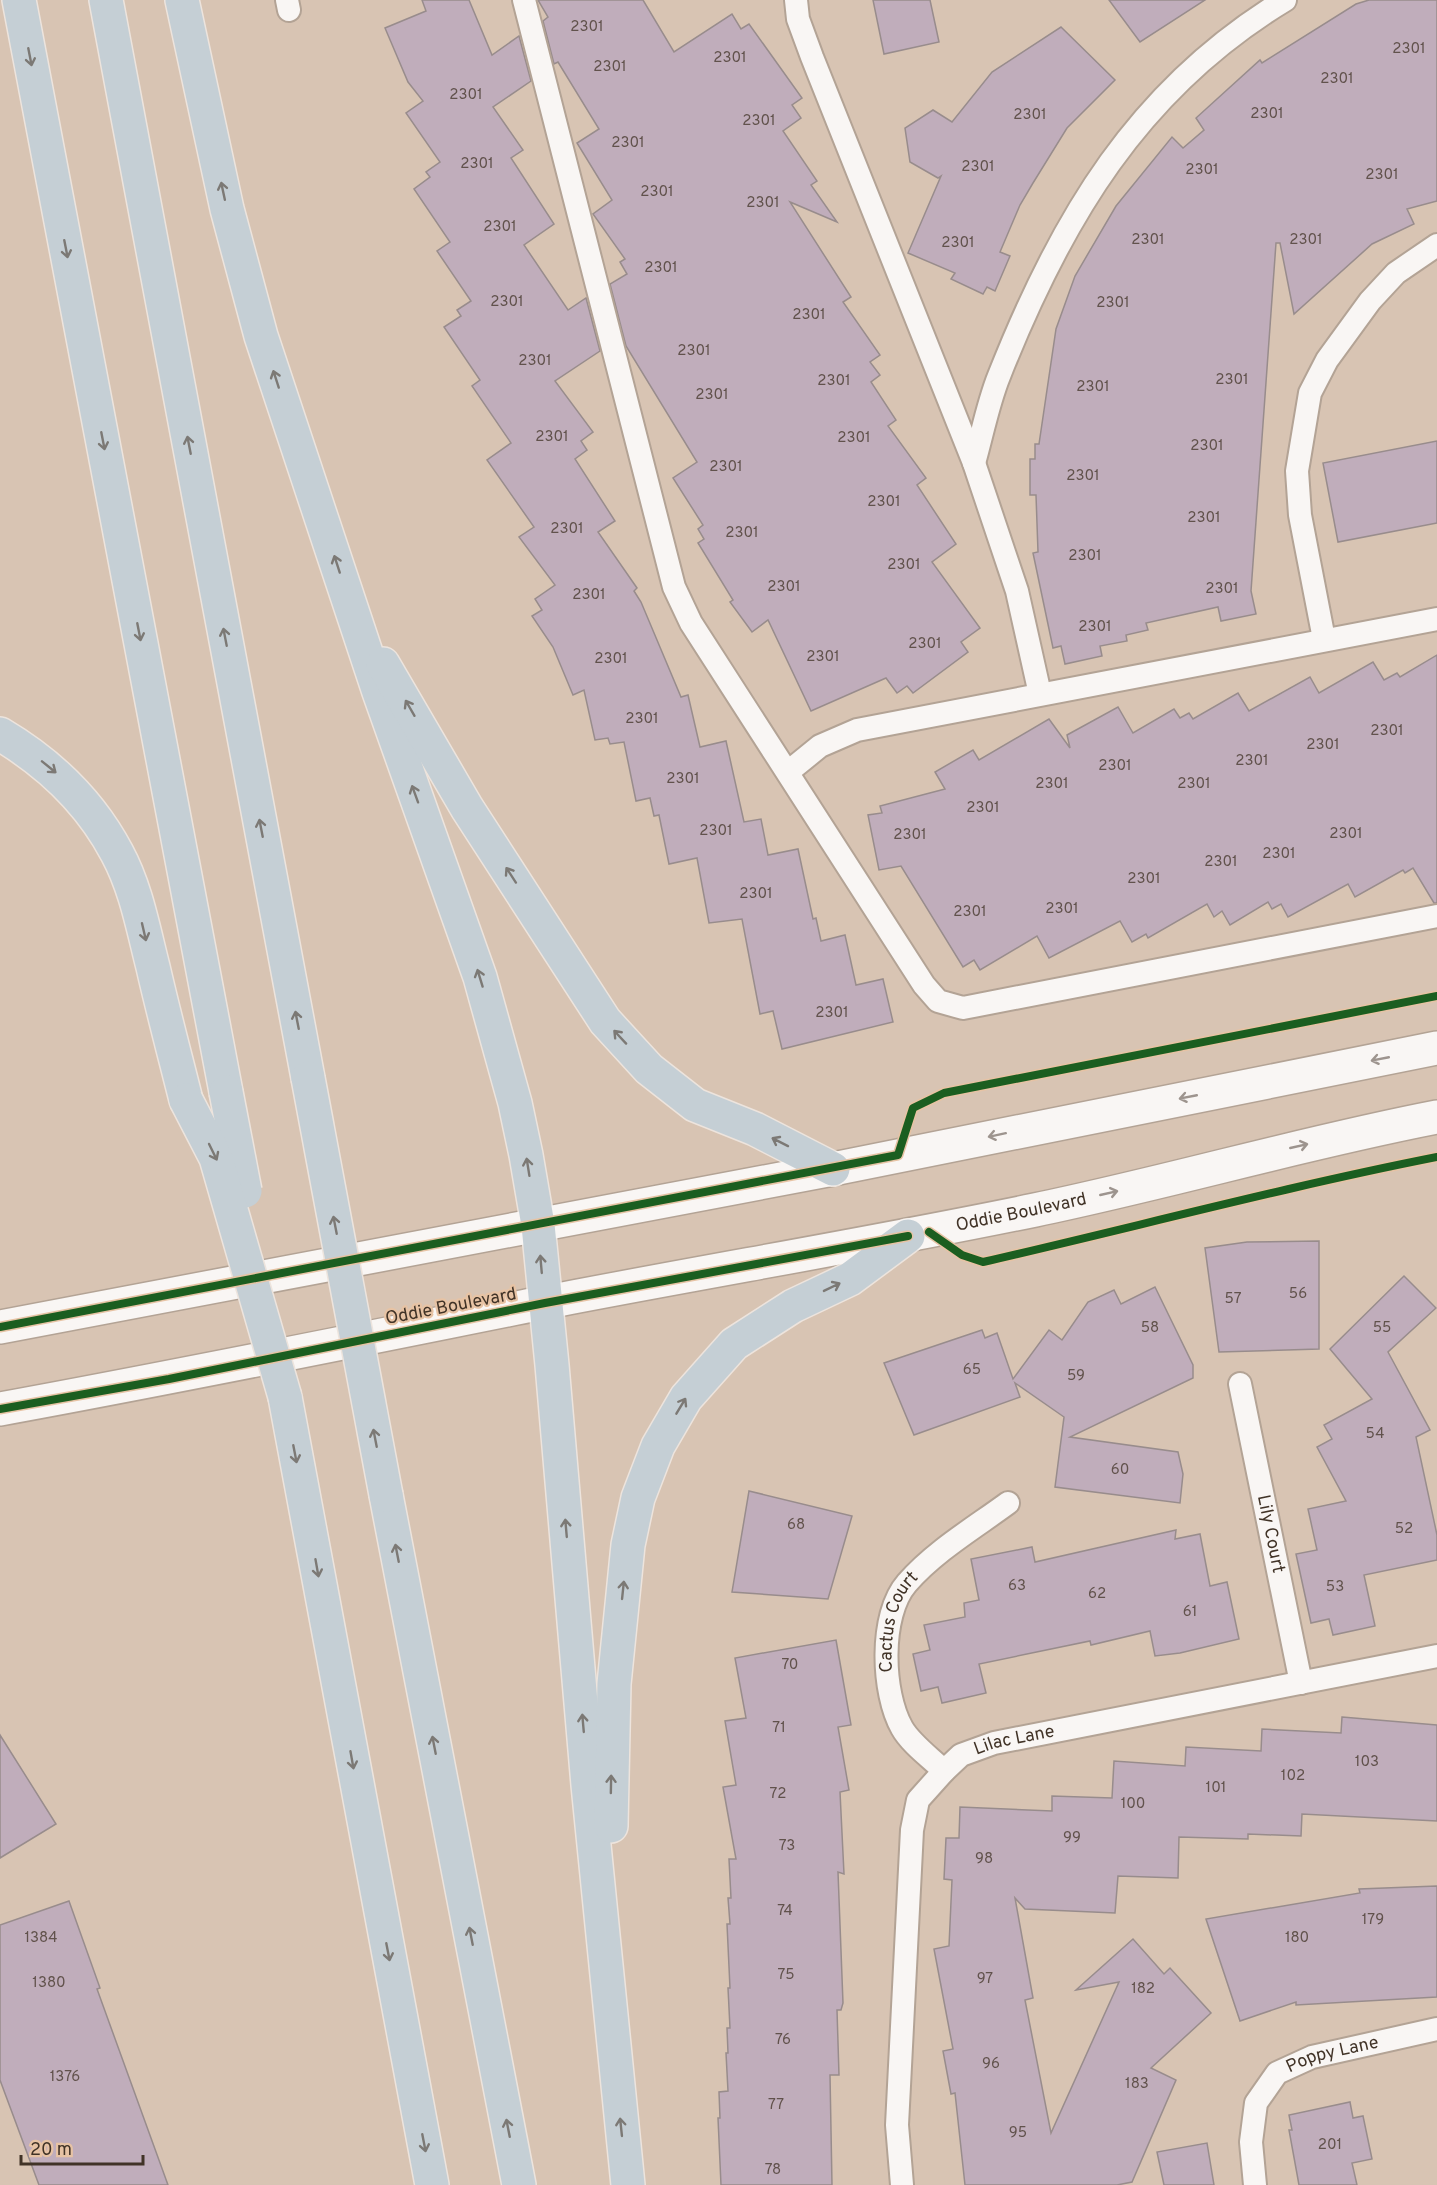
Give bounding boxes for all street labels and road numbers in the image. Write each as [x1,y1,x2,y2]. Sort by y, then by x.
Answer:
street label: Oddie Boulevard [954,1188,1089,1237]
street label: Oddie Boulevard [383,1283,519,1331]
street label: Lily Court [1251,1493,1290,1575]
street label: Cactus Court [875,1566,923,1673]
street label: Lilac Lane [971,1720,1057,1761]
street label: Poppy Lane [1282,2031,1381,2079]

